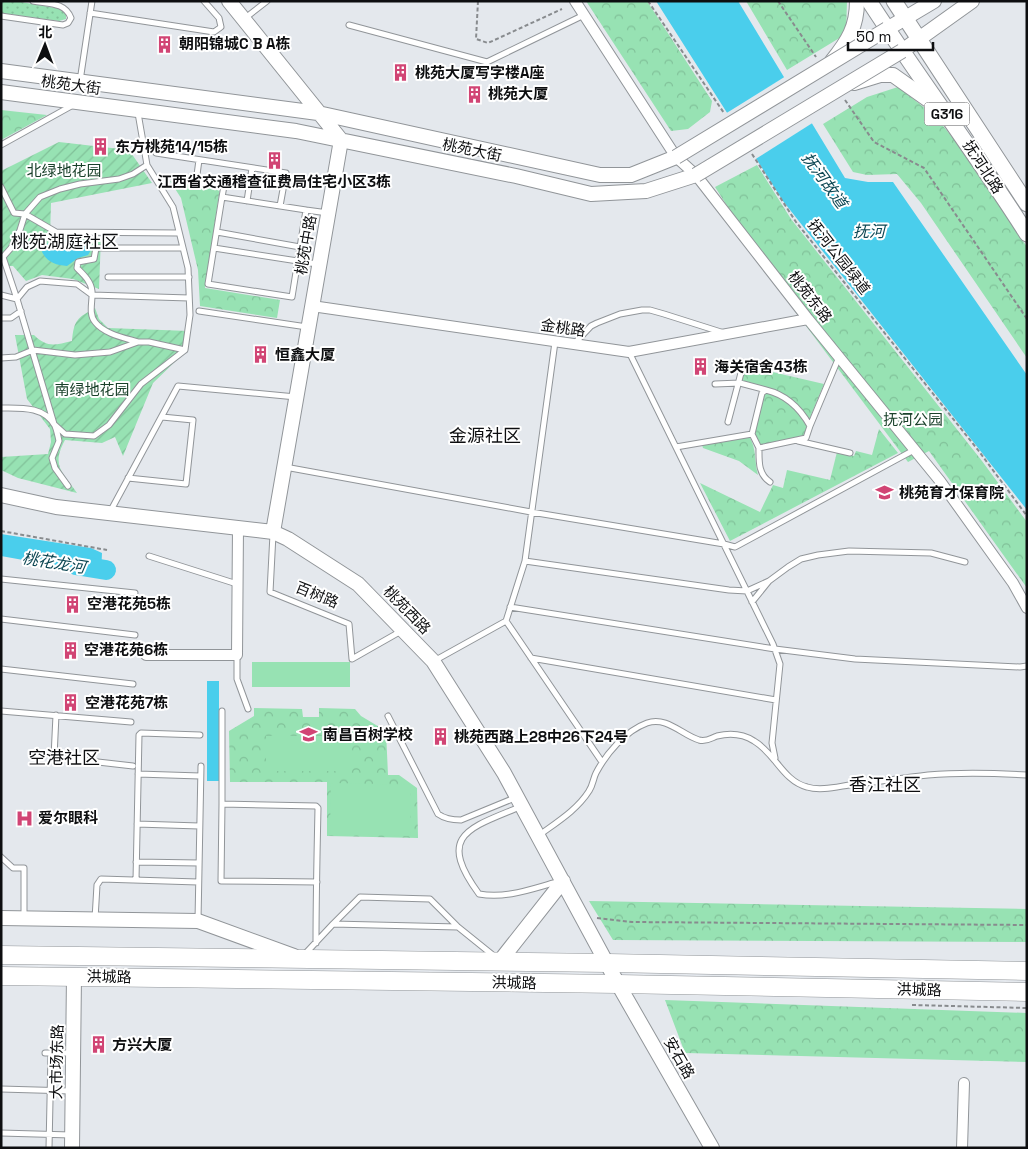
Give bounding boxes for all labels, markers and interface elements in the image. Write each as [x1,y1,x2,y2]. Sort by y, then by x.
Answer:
north arrow [20,20,70,70]
scale bar [848,20,933,52]
text: 北 [38,23,52,41]
text: 50 m [856,27,891,46]
building icon: 朝阳锦城C B A栋 [155,34,175,54]
place label: 朝阳锦城C B A栋 [179,34,291,53]
building icon: 桃苑大厦写字楼A座 [391,63,411,83]
place label: 桃苑大厦写字楼A座 [415,63,545,82]
street label: 桃苑大街 [40,71,102,98]
building icon: 桃苑大厦 [464,84,484,104]
place label: 桃苑大厦 [488,84,548,103]
road number: G316 [924,102,970,126]
street label: 桃苑大街 [441,134,503,165]
street label: 抚河北路 [959,136,1008,197]
building icon: 东方桃苑14/15栋 [91,137,111,157]
place label: 东方桃苑14/15栋 [115,137,228,156]
water label: 抚河故道 [797,148,853,214]
building icon: 江西省交通稽查征费局住宅小区3栋 [264,151,284,171]
park label: 北绿地花园 [26,161,102,180]
place label: 江西省交通稽查征费局住宅小区3栋 [157,172,391,191]
street label: 桃苑中路 [291,214,320,276]
street label: 抚河公园绿道 [804,215,875,298]
water label: 抚河 [853,221,888,242]
district label: 桃苑湖庭社区 [11,230,119,253]
street label: 桃苑东路 [784,267,836,326]
street label: 金桃路 [539,315,587,340]
building icon: 恒鑫大厦 [251,345,271,365]
place label: 恒鑫大厦 [275,345,335,364]
building icon: 海关宿舍43栋 [690,357,710,377]
place label: 海关宿舍43栋 [714,357,808,376]
park label: 南绿地花园 [54,380,130,399]
park label: 抚河公园 [883,410,943,429]
district label: 金源社区 [449,424,521,447]
school or university icon: 桃苑育才保育院 [875,483,895,503]
place label: 桃苑育才保育院 [899,483,1004,502]
water label: 桃花龙河 [21,547,90,578]
street label: 百树路 [293,577,342,612]
street label: 桃苑西路 [380,581,435,638]
building icon: 空港花苑5栋 [63,594,83,614]
place label: 空港花苑5栋 [87,594,171,613]
building icon: 空港花苑6栋 [60,640,80,660]
place label: 空港花苑6栋 [84,640,168,659]
building icon: 空港花苑7栋 [61,693,81,713]
place label: 空港花苑7栋 [85,693,168,712]
school or university icon: 南昌百树学校 [299,725,319,745]
place label: 南昌百树学校 [323,725,413,744]
building icon: 桃苑西路上28中26下24号 [430,727,450,747]
place label: 桃苑西路上28中26下24号 [454,727,628,746]
district label: 空港社区 [28,746,100,769]
district label: 香江社区 [849,773,921,796]
hospital icon: 爱尔眼科 [14,808,34,828]
place label: 爱尔眼科 [38,808,98,827]
street label: 洪城路 [86,967,132,986]
street label: 洪城路 [491,973,537,992]
street label: 洪城路 [896,980,942,999]
street label: 大市场东路 [46,1024,67,1100]
street label: 安石路 [660,1034,699,1082]
building icon: 方兴大厦 [88,1035,108,1055]
place label: 方兴大厦 [112,1035,172,1054]

